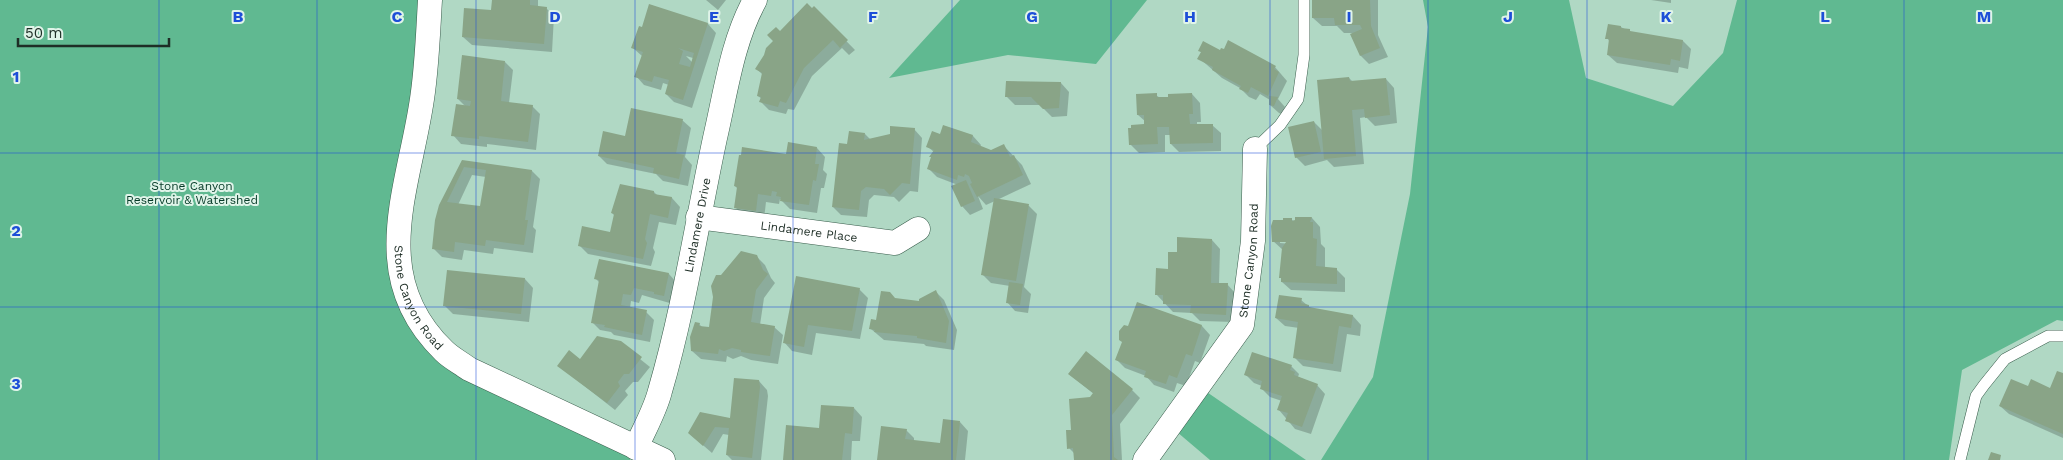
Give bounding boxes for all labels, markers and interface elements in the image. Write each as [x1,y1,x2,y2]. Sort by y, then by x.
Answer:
text: B [233,7,244,26]
text: C [392,7,403,26]
text: D [549,7,561,26]
text: E [709,7,719,26]
text: F [868,7,878,26]
text: G [1026,7,1038,26]
text: H [1184,7,1196,26]
text: I [1346,7,1352,26]
text: J [1503,7,1513,26]
text: K [1660,7,1672,26]
text: L [1820,7,1830,26]
text: M [1977,7,1991,26]
scale bar [18,15,169,47]
text: 50 m [25,24,62,42]
text: 1 [13,67,19,86]
street label: Lindamere Drive [681,177,714,274]
park label: Stone Canyon Reservoir & Watershed [126,179,258,207]
street label: Stone Canyon Road [1236,203,1261,319]
street label: Lindamere Place [760,218,858,245]
text: 2 [11,221,21,240]
street label: Stone Canyon Road [391,245,446,353]
text: 3 [11,374,21,393]

